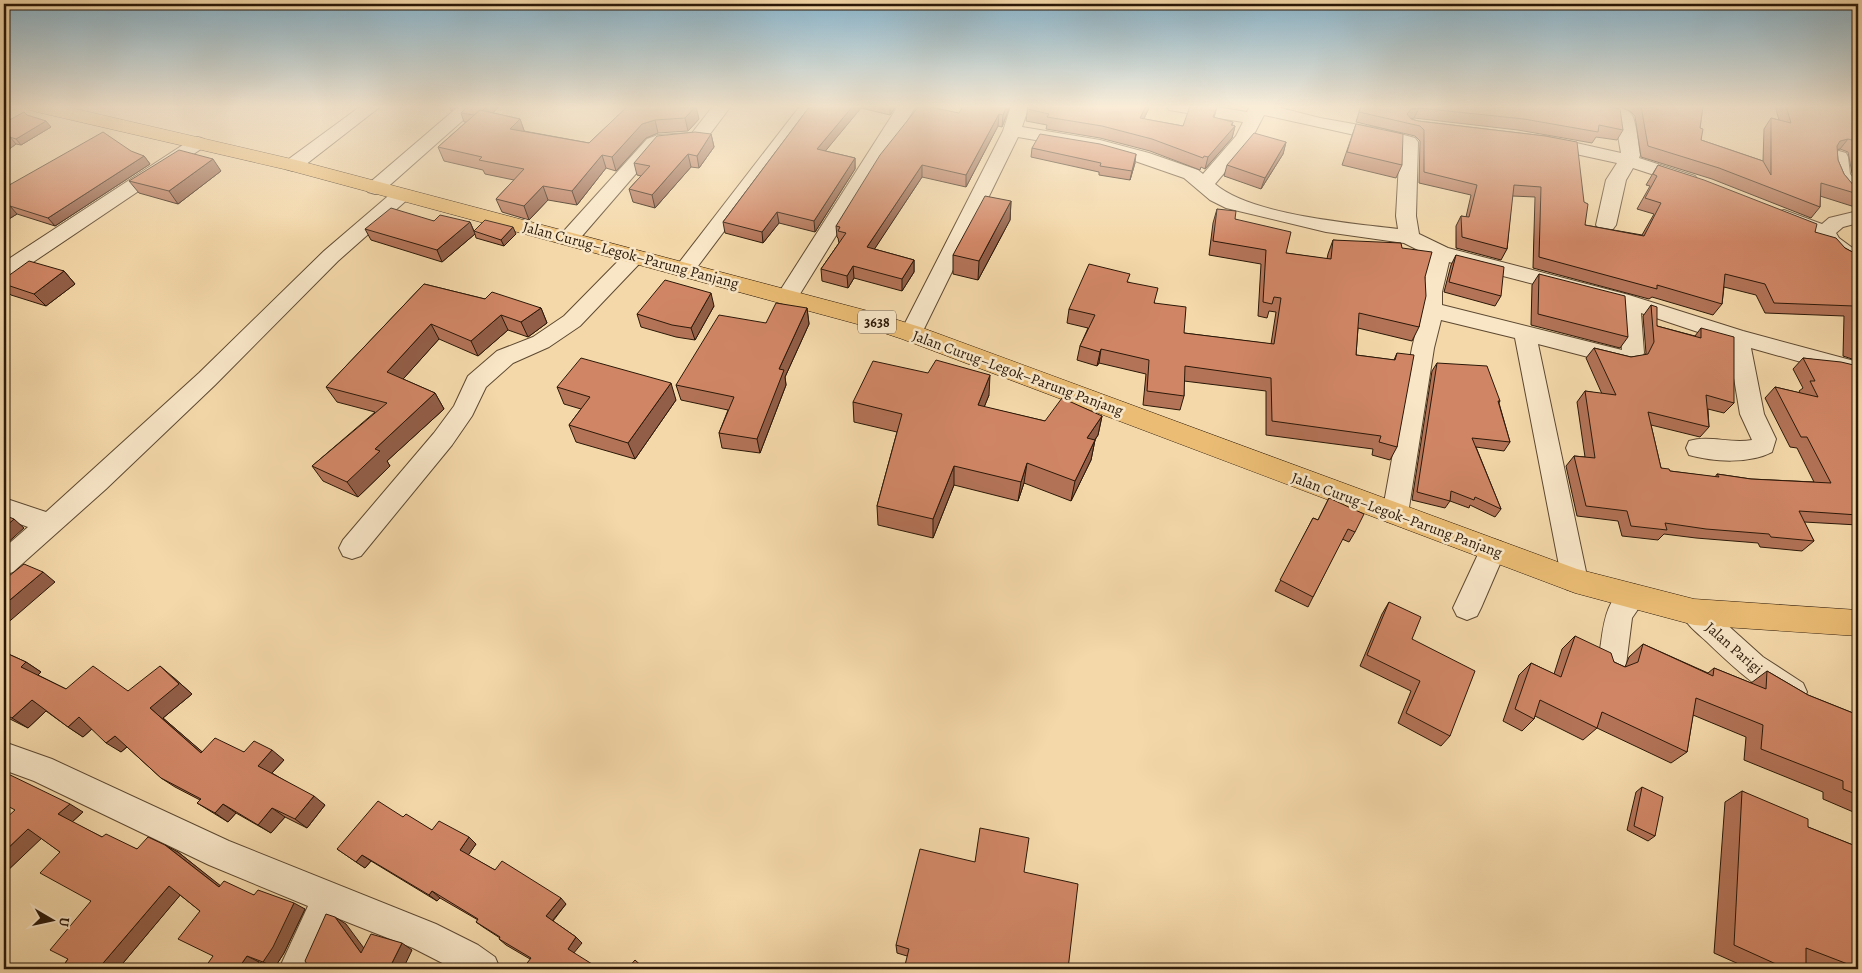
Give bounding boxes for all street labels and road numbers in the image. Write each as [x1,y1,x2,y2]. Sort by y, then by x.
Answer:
street label: Jalan Curug–Legok–Parung Panjang [521,217,742,294]
road number: 3638 [858,311,896,334]
street label: Jalan Curug–Legok–Parung Panjang [910,325,1127,421]
street label: Jalan Curug–Legok–Parung Panjang [1289,467,1506,563]
street label: Jalan Parigi [1701,618,1767,678]

